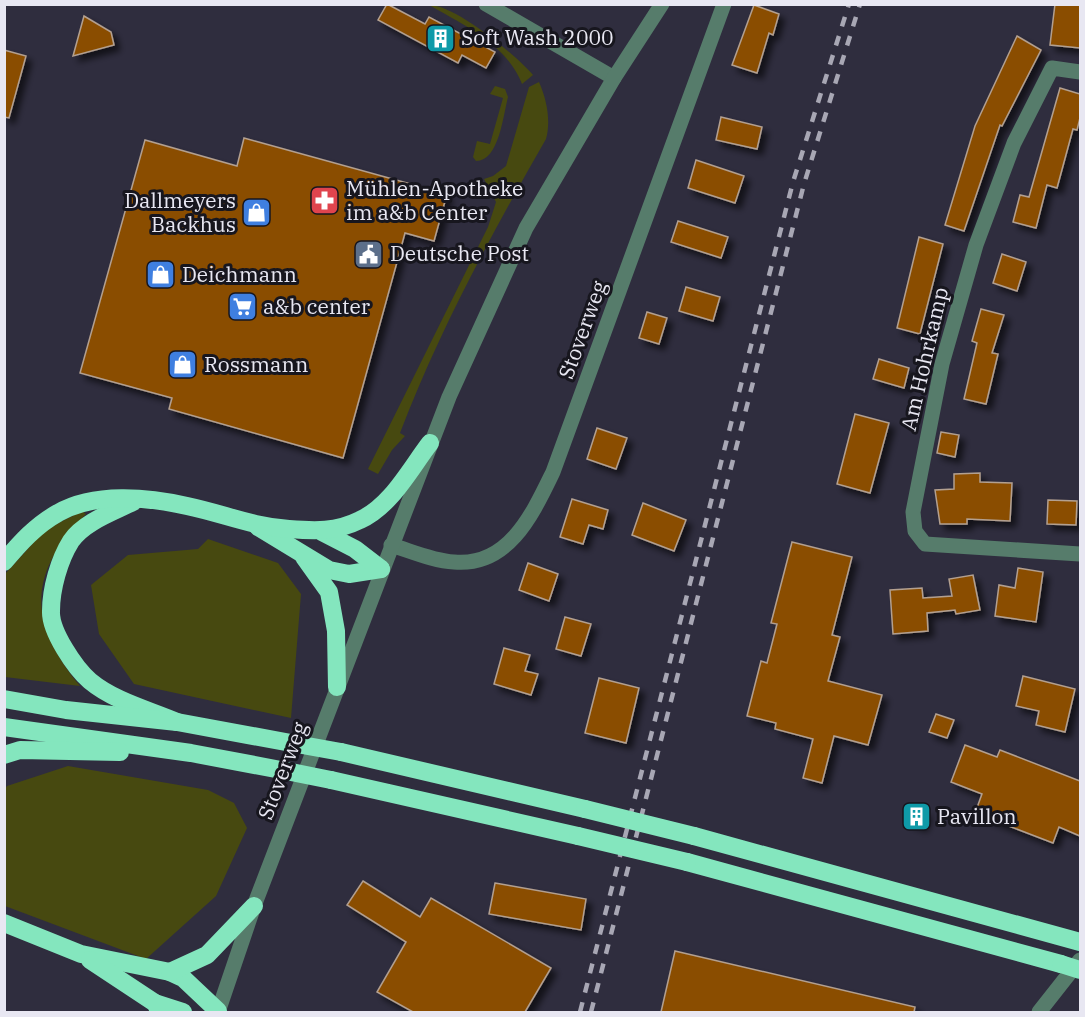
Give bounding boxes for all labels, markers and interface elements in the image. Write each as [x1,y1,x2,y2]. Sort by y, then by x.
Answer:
building icon: Soft Wash 2000 [424,22,456,54]
place label: Soft Wash 2000 [461,23,614,51]
place label: Mühlen-Apotheke im a&b Center [346,174,523,226]
pharmacy icon: Mühlen-Apotheke im a&b Center [309,185,341,217]
place label: Dallmeyers Backhus [124,186,236,238]
shop icon: Dallmeyers Backhus [241,197,273,229]
public building icon: Deutsche Post [353,238,385,270]
place label: Deutsche Post [390,239,529,267]
shop icon: Deichmann [145,259,177,291]
place label: Deichmann [182,260,297,288]
street label: Stoverweg [551,276,613,383]
street label: Am Hohrkamp [894,284,954,433]
supermarket icon: a&b center [226,291,258,323]
place label: a&b center [263,292,371,320]
shop icon: Rossmann [167,349,199,381]
place label: Rossmann [204,350,308,378]
street label: Stoverweg [251,717,314,823]
building icon: Pavillon [900,801,932,833]
place label: Pavillon [937,802,1017,830]

